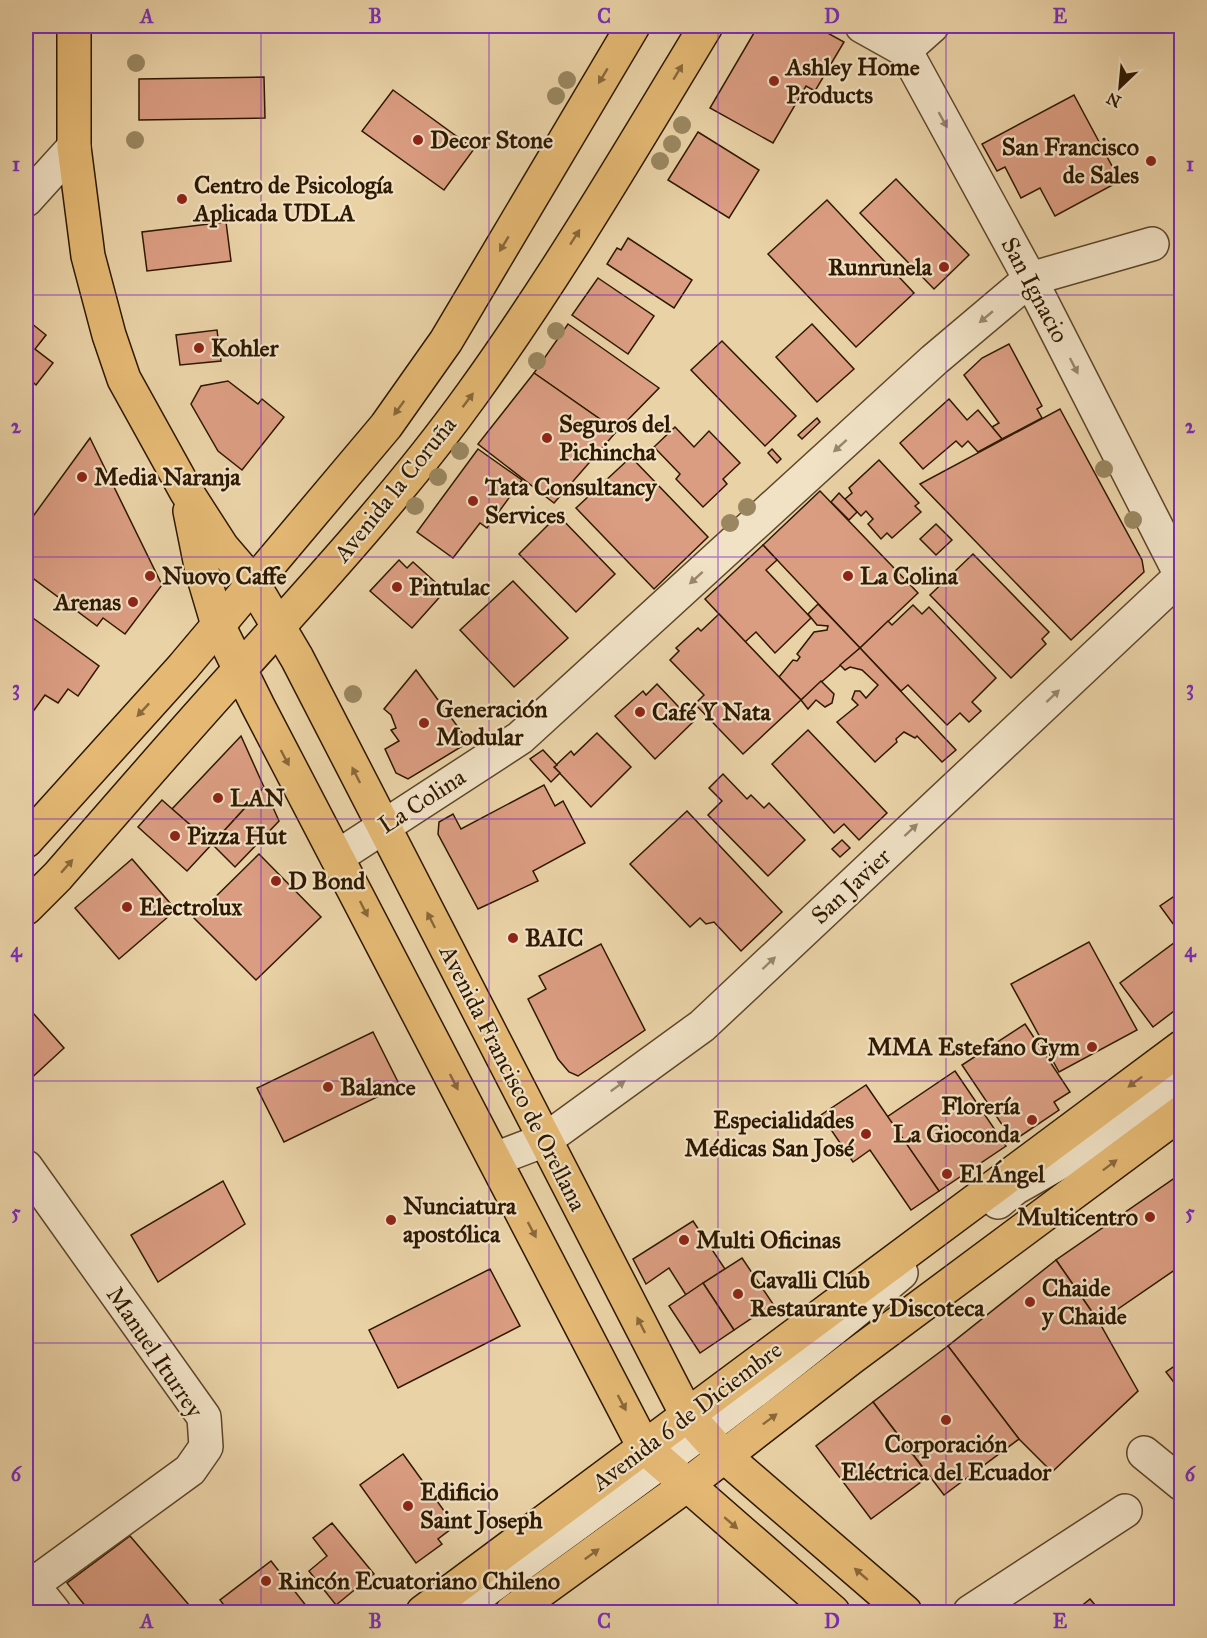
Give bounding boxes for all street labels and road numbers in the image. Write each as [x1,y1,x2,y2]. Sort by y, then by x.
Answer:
street label: San Ignacio [995,232,1075,348]
street label: Avenida la Coruña [326,409,463,569]
street label: La Colina [373,761,472,840]
street label: San Javier [805,842,897,930]
street label: Avenida Francisco de Orellana [432,939,594,1217]
street label: Manuel Iturrey [100,1281,210,1424]
street label: Avenida 6 de Diciembre [585,1335,788,1498]

